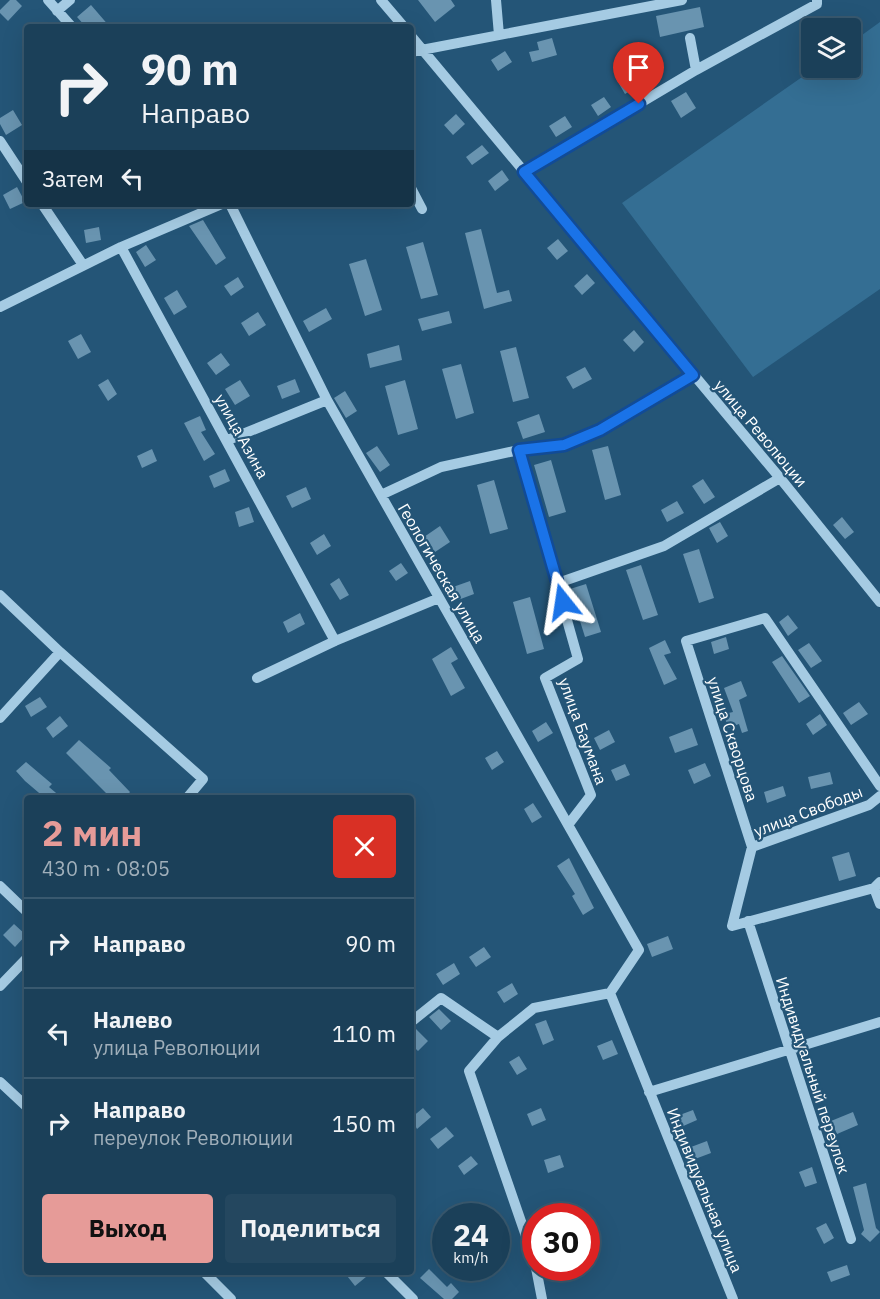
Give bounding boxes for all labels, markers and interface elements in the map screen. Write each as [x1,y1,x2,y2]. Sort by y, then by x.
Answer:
map controls [801,18,861,78]
button: layers [801,18,861,78]
text: 90 m [141,42,239,97]
pin [613,42,664,104]
icon: right [42,48,120,126]
icon: arrive [622,51,655,84]
text: Направо [141,95,250,130]
icon: left [116,162,149,195]
text: Затем [42,164,104,193]
street label: улица Революции [710,375,812,491]
street label: улица Азина [211,390,274,482]
street label: Геологическая улица [394,500,490,647]
position arrow [531,570,595,634]
street label: улица Скворцова [703,674,763,804]
street label: улица Баумана [554,675,612,788]
street label: улица Свободы [751,781,865,841]
text: 2 мин [42,809,142,856]
button: close [333,815,396,878]
text: 430 m · 08:05 [42,855,170,882]
icon: right [42,927,75,960]
text: Направо [93,929,186,958]
text: 90 m [345,929,396,958]
street label: Индивидуальный переулок [772,974,854,1176]
text: Налево [93,1005,172,1034]
icon: left [42,1017,75,1050]
text: 110 m [332,1019,396,1048]
text: улица Революции [93,1034,261,1061]
text: Направо [93,1095,186,1124]
street label: Индивидуальная улица [663,1105,747,1276]
icon: right [42,1107,75,1140]
text: 150 m [332,1109,396,1138]
text: переулок Революции [93,1124,293,1151]
button: Выход [42,1194,213,1263]
button: Поделиться [225,1194,396,1263]
speed limit sign: 30 [522,1203,600,1281]
text: 24 [453,1215,489,1254]
text: km/h [453,1248,489,1267]

